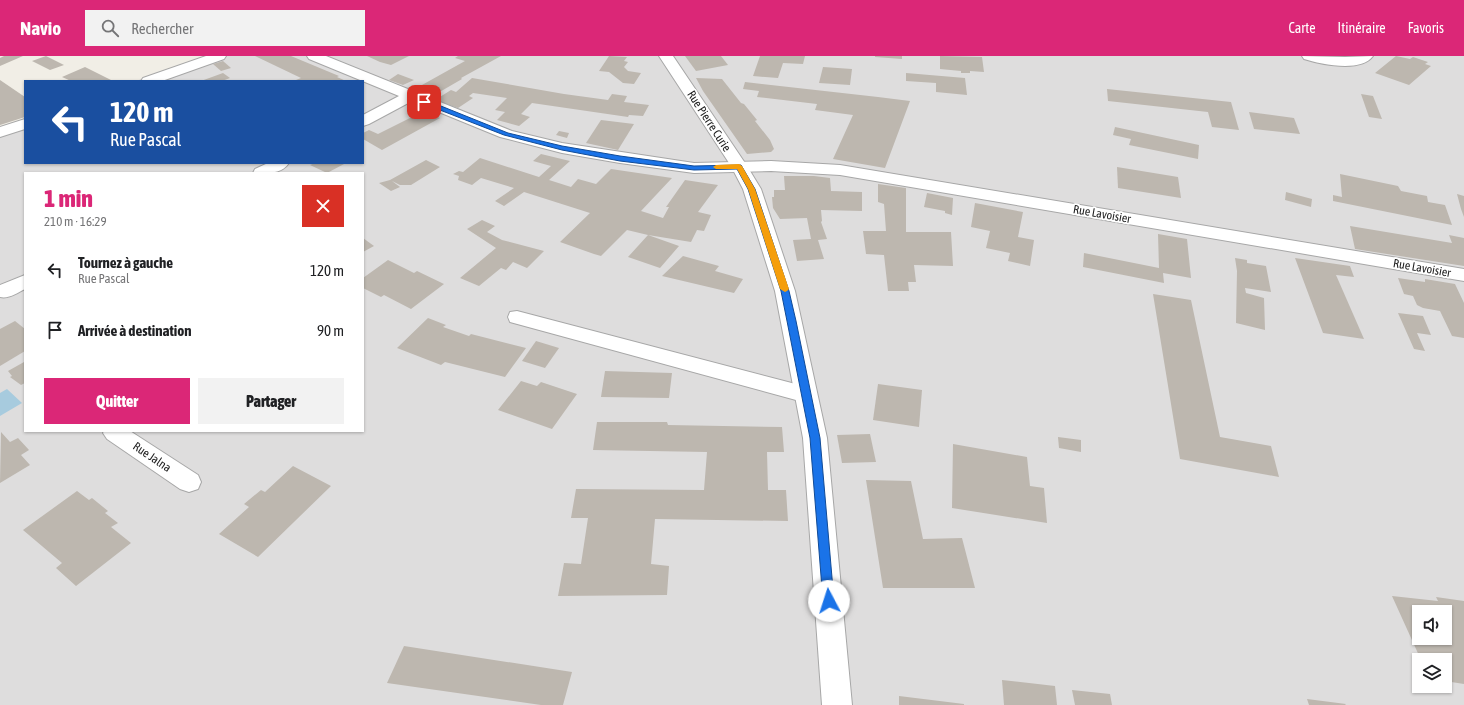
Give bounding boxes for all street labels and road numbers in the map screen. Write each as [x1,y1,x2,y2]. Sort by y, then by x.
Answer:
street label: Rue Pierre Curie [684,88,734,154]
street label: Rue Lavoisier [1072,202,1132,226]
street label: Rue Lavoisier [1392,256,1452,280]
street label: Rue Jalna [130,439,174,475]

